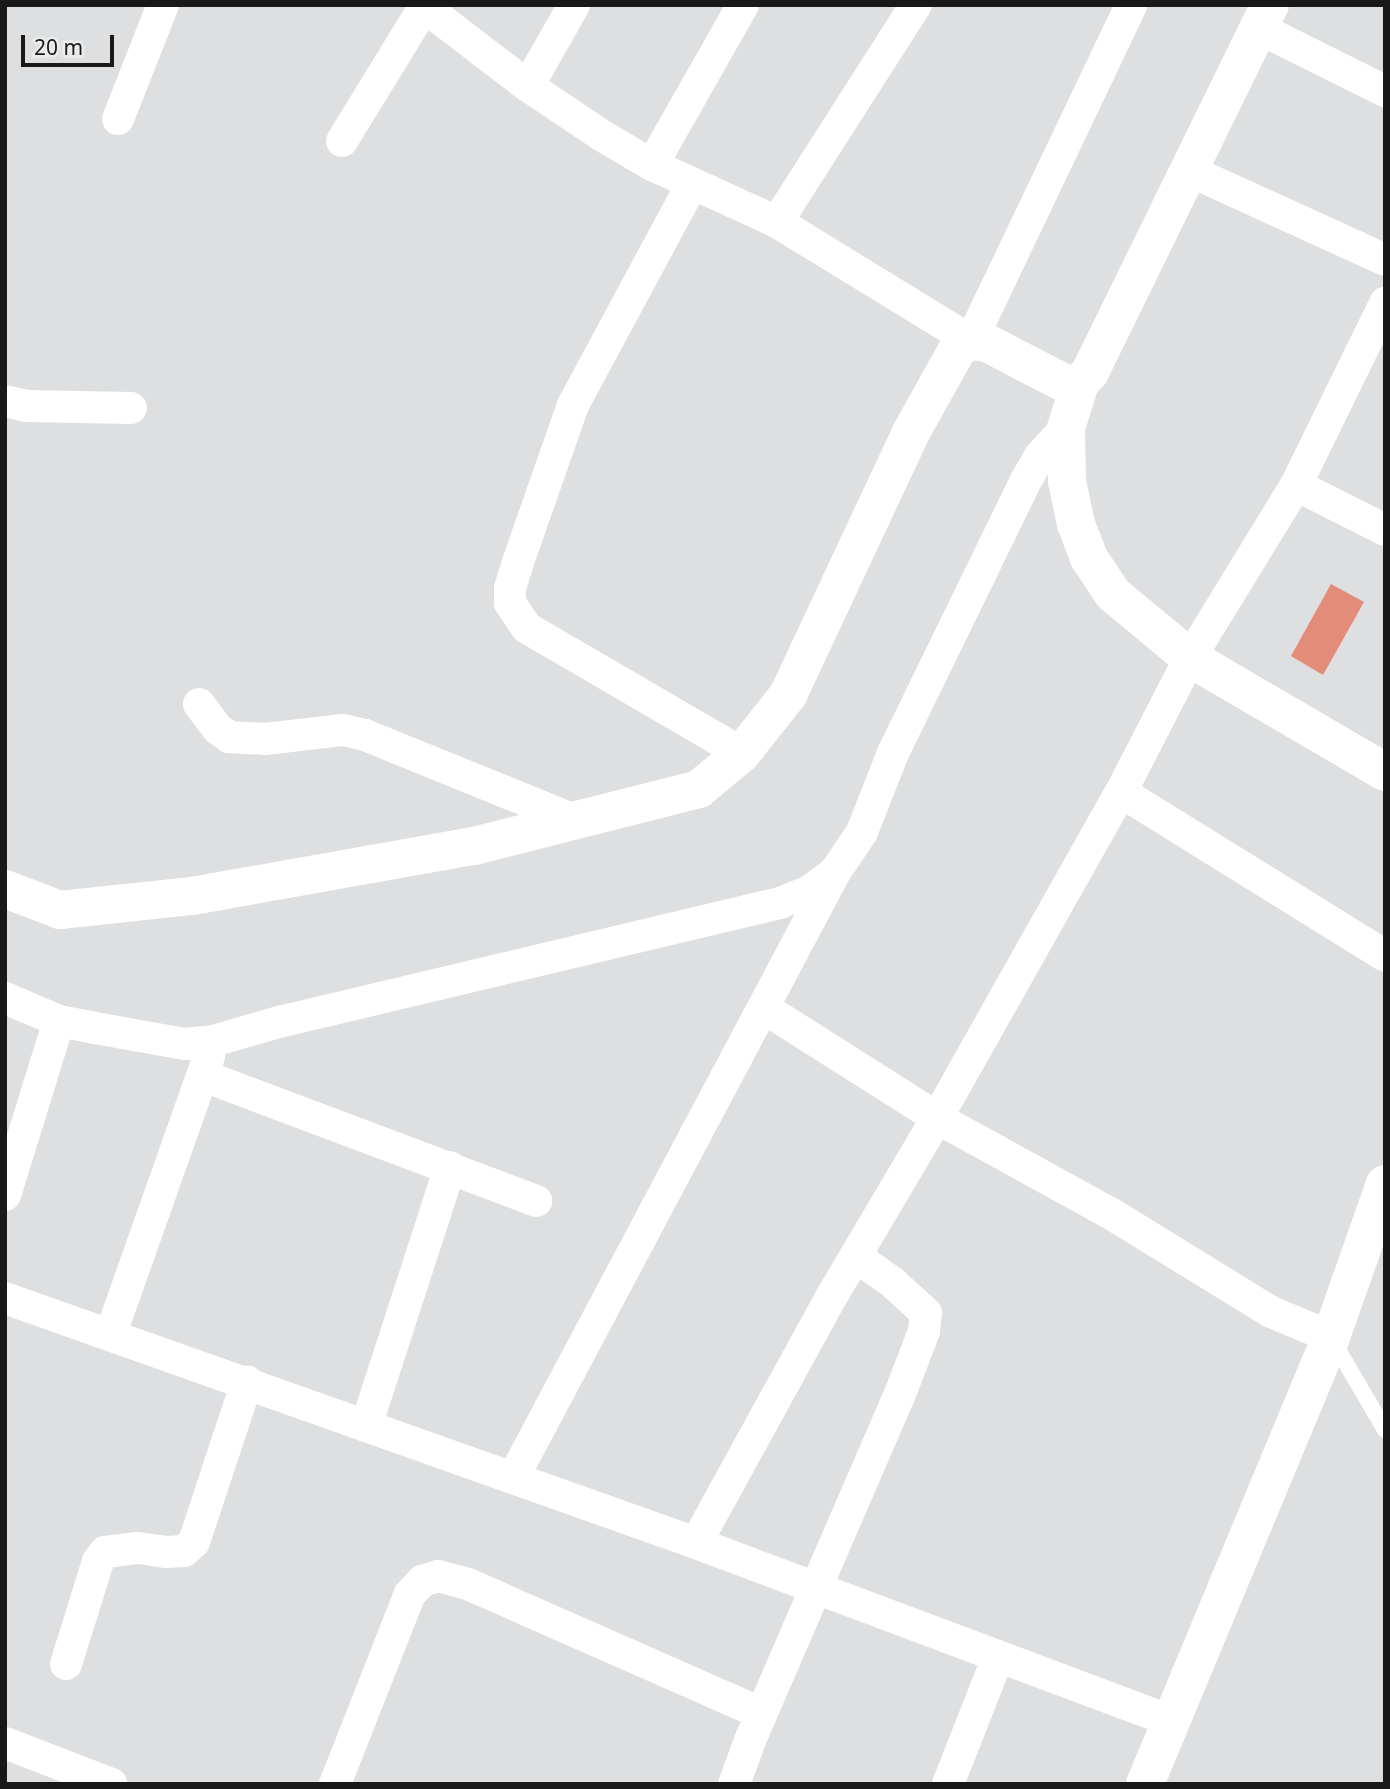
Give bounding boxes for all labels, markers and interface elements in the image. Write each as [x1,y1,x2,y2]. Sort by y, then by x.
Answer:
scale bar [24,21,117,65]
text: 20 m [34,33,83,61]

